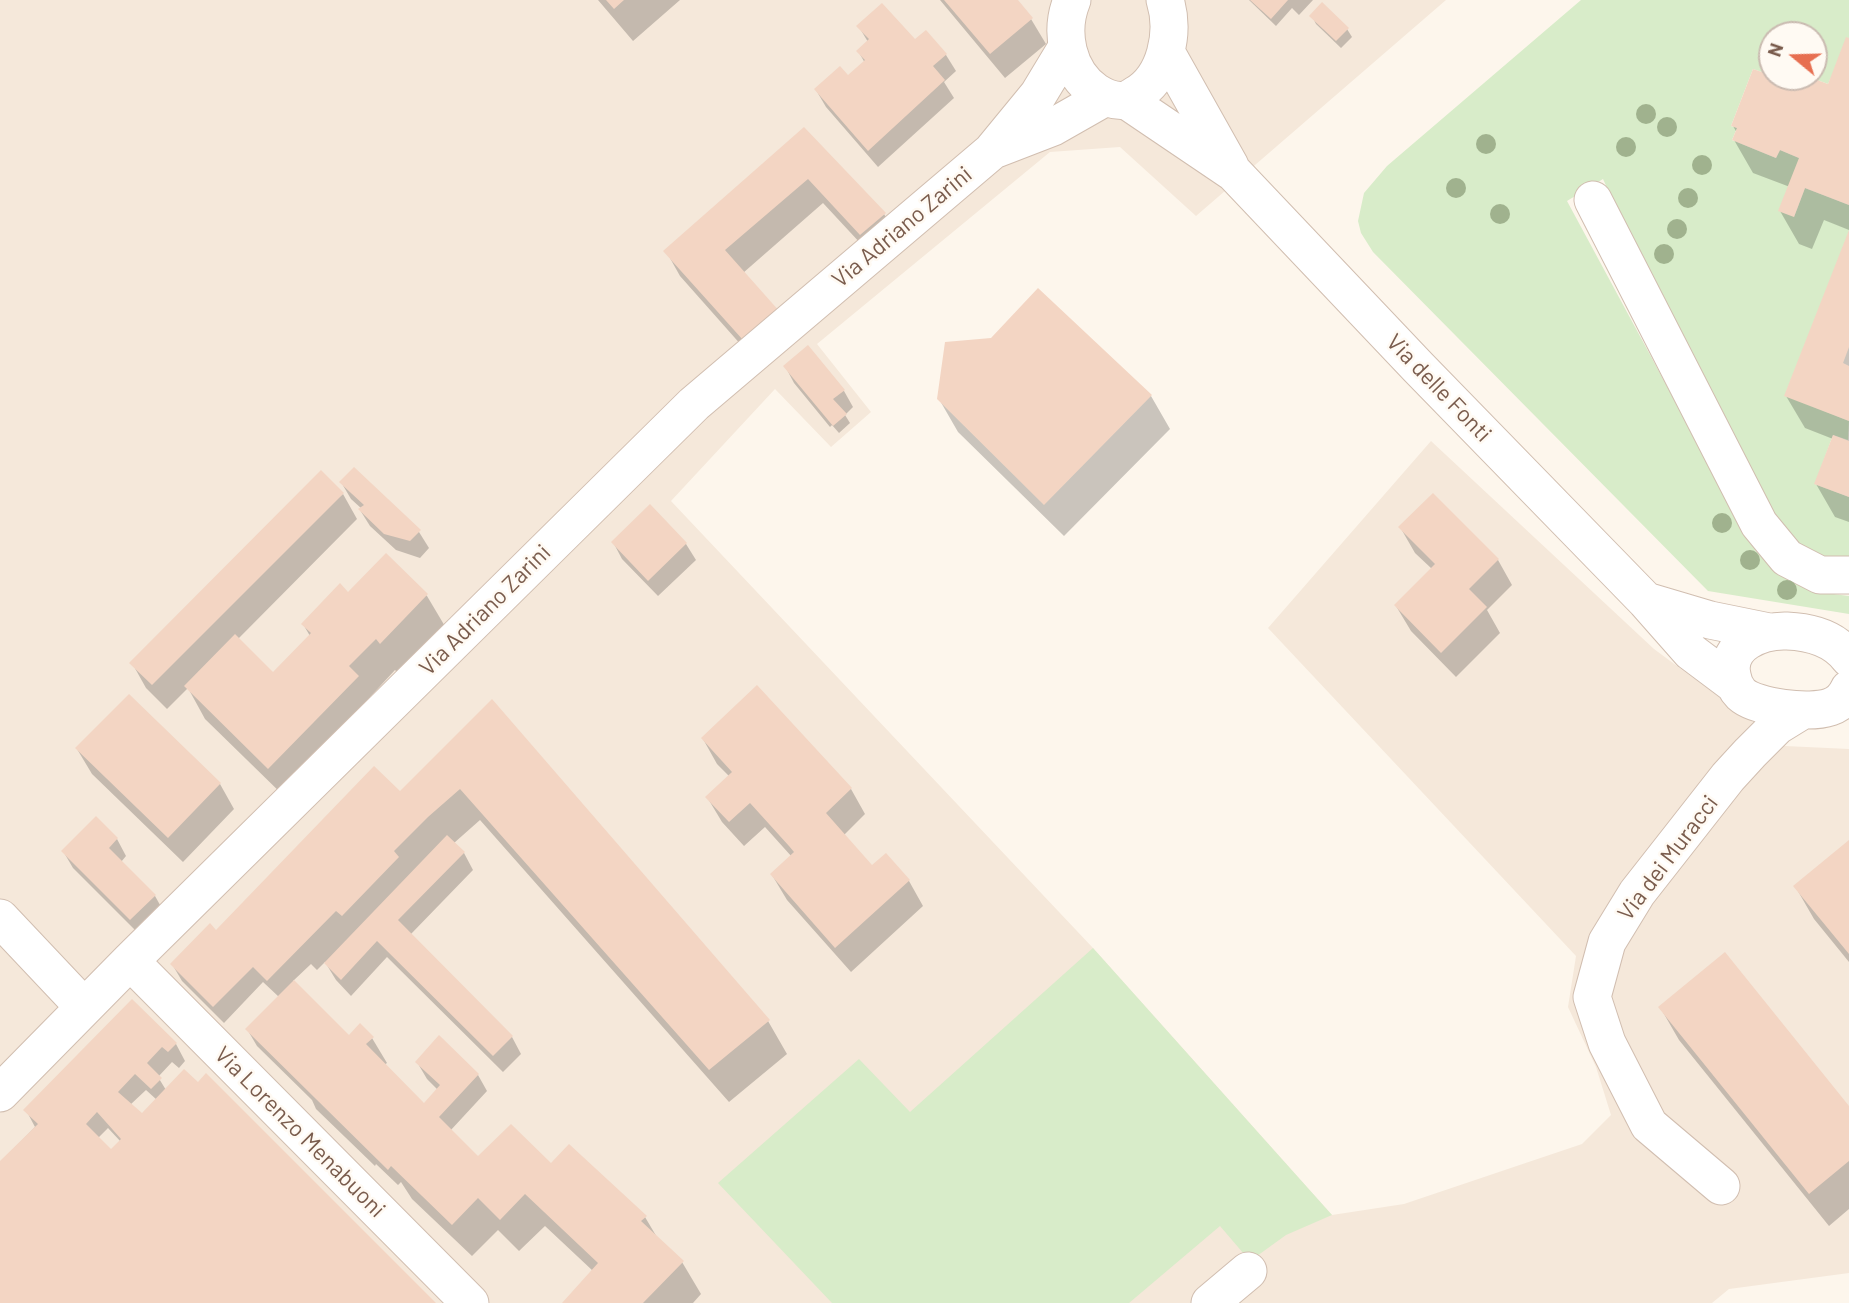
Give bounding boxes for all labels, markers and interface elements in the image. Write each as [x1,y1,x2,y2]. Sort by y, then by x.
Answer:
north arrow [1758,21,1828,91]
text: N [1762,40,1787,59]
street label: Via Adriano Zarini [826,160,978,294]
street label: Via delle Fonti [1381,328,1497,448]
street label: Via Adriano Zarini [414,539,556,681]
street label: Via dei Muracci [1612,790,1724,926]
street label: Via Lorenzo Menabuoni [209,1041,391,1223]

